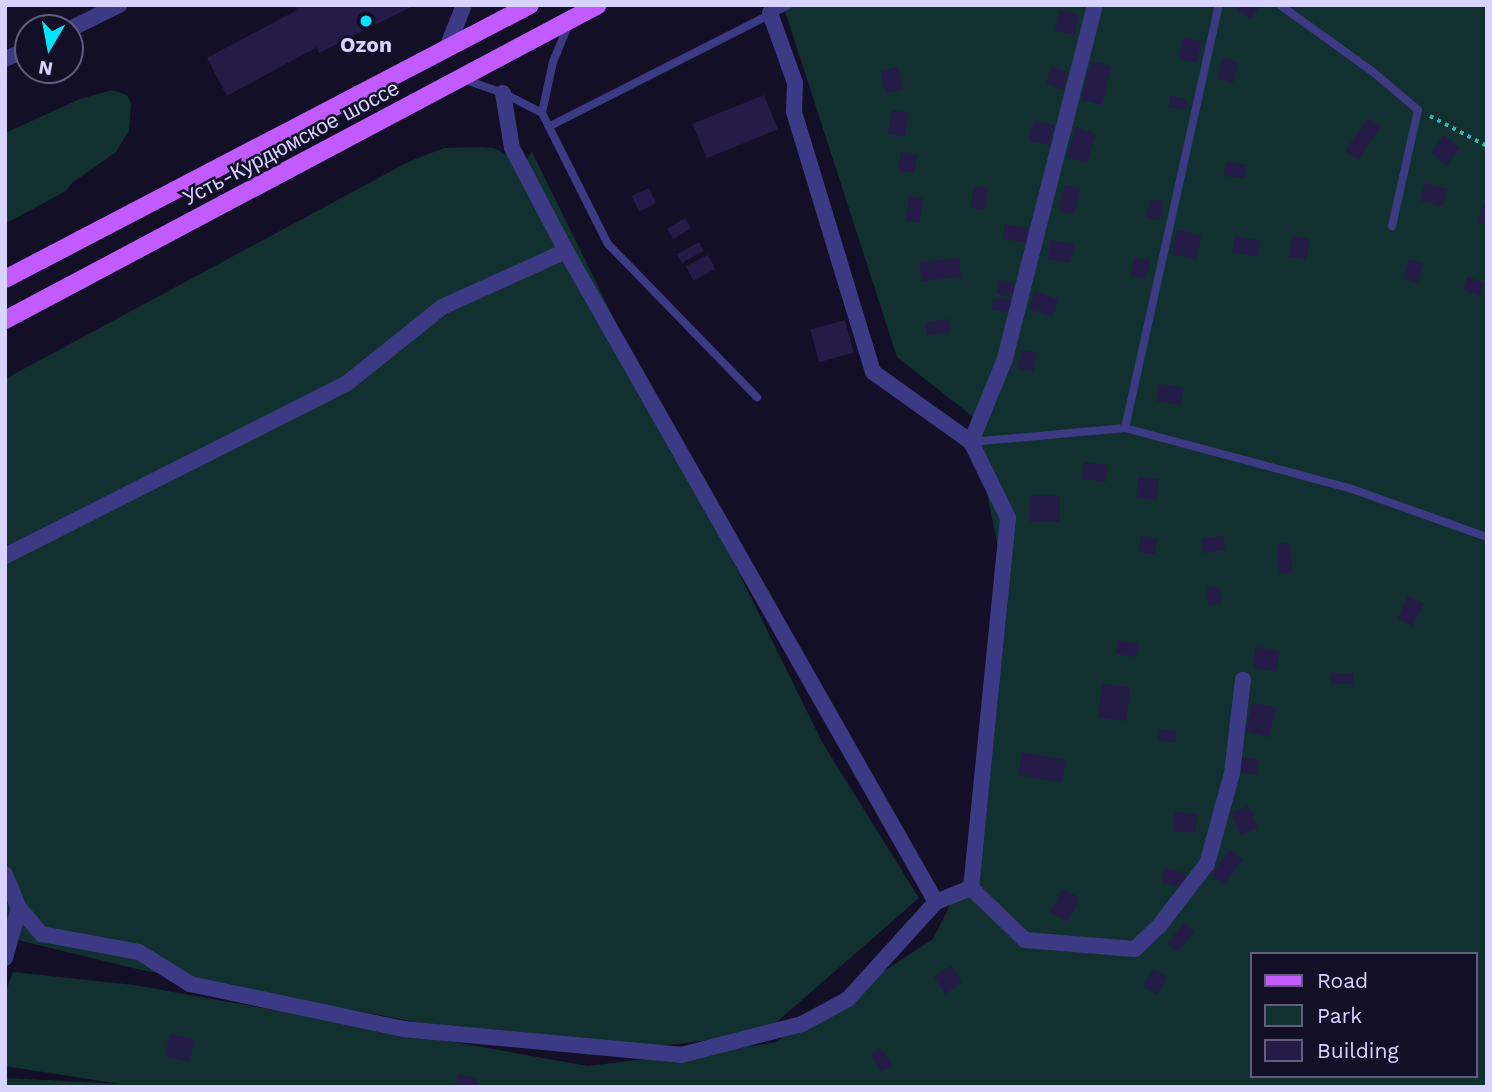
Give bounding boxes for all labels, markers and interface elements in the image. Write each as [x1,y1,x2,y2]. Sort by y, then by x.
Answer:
marker: Ozon [358,13,374,29]
north arrow [14,14,84,84]
place label: Ozon [340,32,392,58]
text: N [37,56,55,81]
street label: Усть-Курдюмское шоссе [179,75,403,211]
legend [1250,952,1478,1078]
text: Road [1317,968,1368,993]
text: Park [1317,1003,1362,1028]
text: Building [1317,1038,1399,1063]

